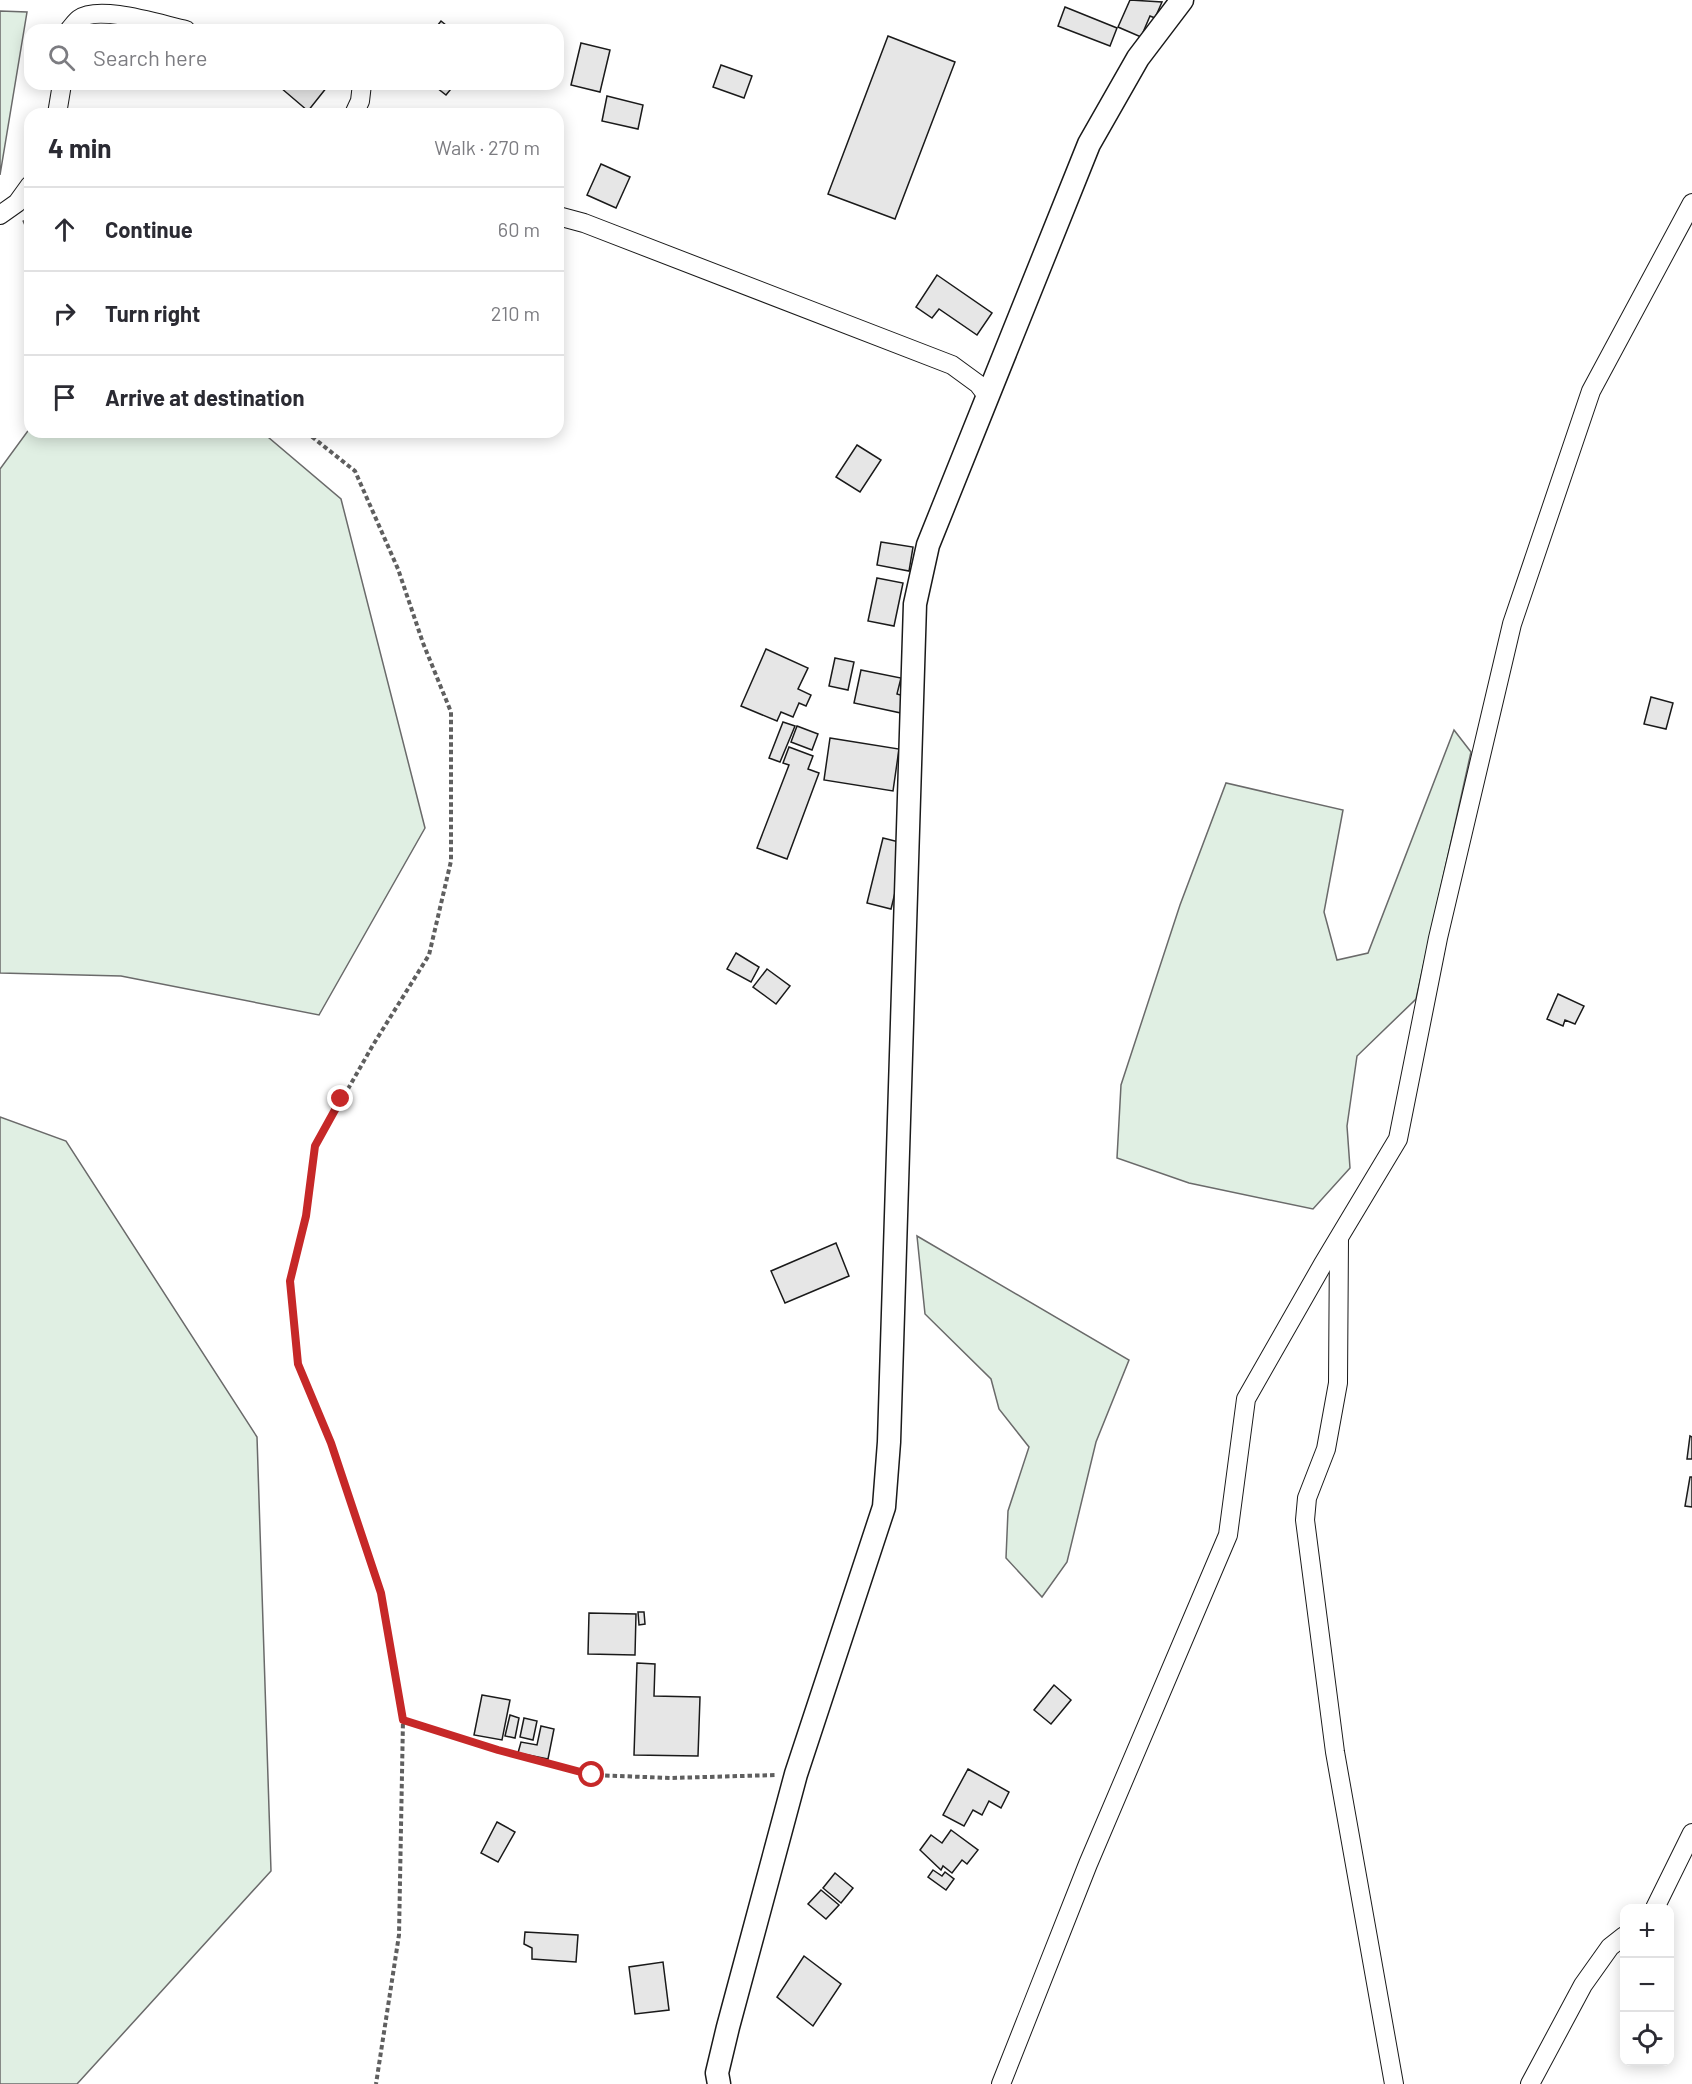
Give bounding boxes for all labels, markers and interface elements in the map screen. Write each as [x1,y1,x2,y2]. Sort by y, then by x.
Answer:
search box [24,24,564,90]
icon: search [45,41,78,74]
text: Search here [93,44,207,70]
text: 4 min [48,132,112,163]
text: Walk · 270 m [434,135,540,159]
icon: ahead [48,213,81,246]
text: Continue [105,216,193,242]
text: 60 m [498,217,540,241]
icon: right [48,297,81,330]
text: Turn right [105,300,200,326]
text: 210 m [491,301,540,325]
icon: arrive [48,381,81,414]
text: Arrive at destination [105,384,304,410]
route end [327,1085,353,1111]
route start [578,1761,604,1787]
map controls [1620,1904,1674,2066]
button: + [1620,1904,1674,1958]
button: − [1620,1958,1674,2012]
button: locate [1620,2012,1674,2066]

